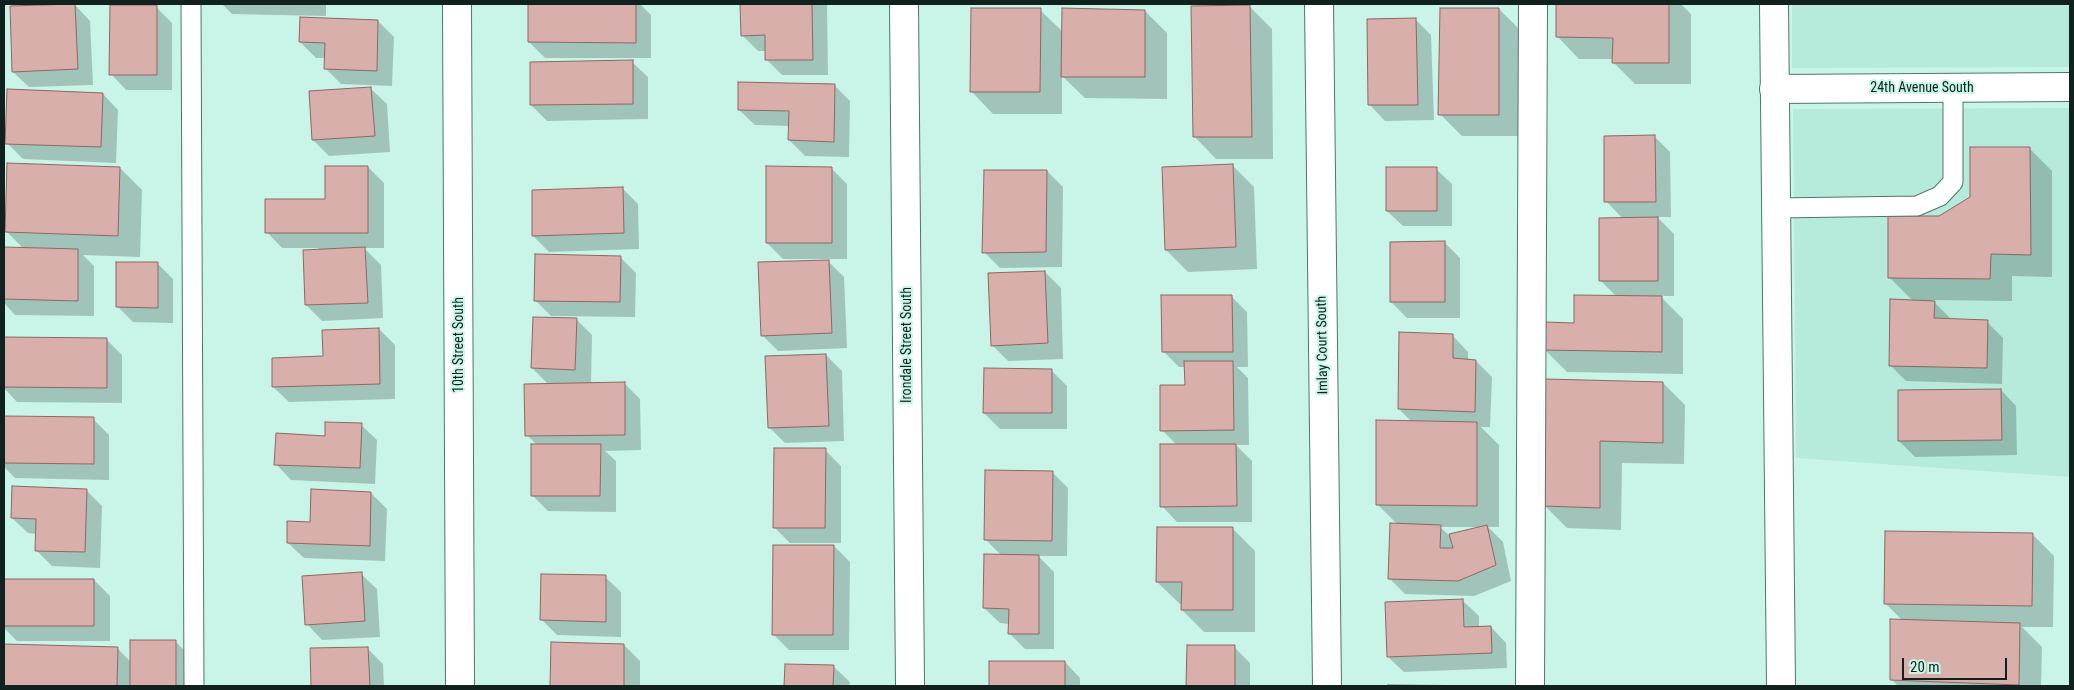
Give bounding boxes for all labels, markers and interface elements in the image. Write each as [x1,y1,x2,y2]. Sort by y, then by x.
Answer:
street label: 24th Avenue South [1870,80,1974,96]
street label: Irondale Street South [899,287,915,403]
street label: Imlay Court South [1314,296,1332,394]
street label: 10th Street South [451,297,467,393]
scale bar [1904,648,2009,680]
text: 20 m [1910,658,1940,676]

